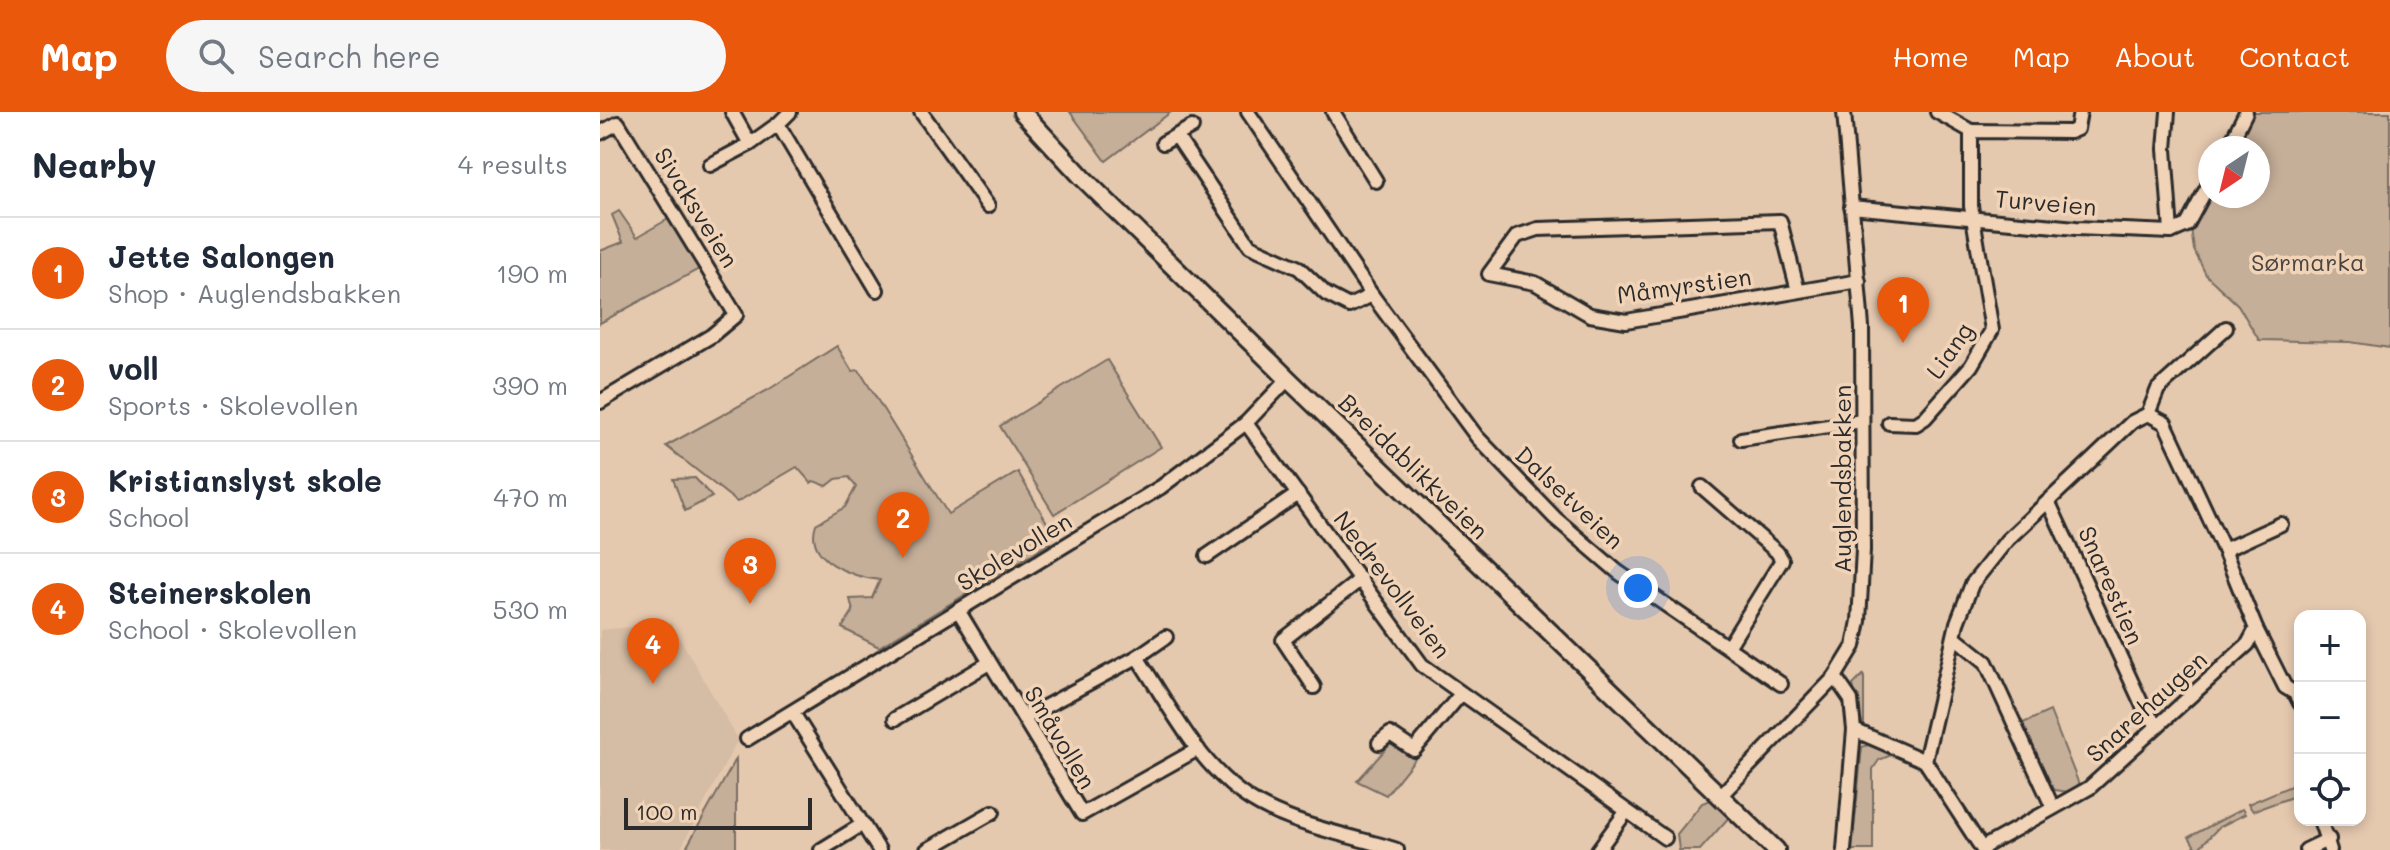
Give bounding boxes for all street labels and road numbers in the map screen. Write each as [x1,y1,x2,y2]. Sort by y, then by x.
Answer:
street label: Sivaksveien [648,141,746,273]
street label: Turveien [1994,182,2098,222]
street label: Måmyrstien [1615,260,1753,310]
street label: Liang [1918,316,1980,384]
street label: Auglendsbakken [1826,385,1857,573]
street label: Breidablikkveien [1333,387,1495,545]
street label: Dalsetveien [1509,439,1631,555]
street label: Nedrevollveien [1327,504,1459,664]
street label: Skolevollen [951,505,1077,597]
street label: Snarestien [2072,521,2152,649]
street label: Snarehaugen [2079,644,2213,768]
street label: Småvollen [1018,680,1104,794]

